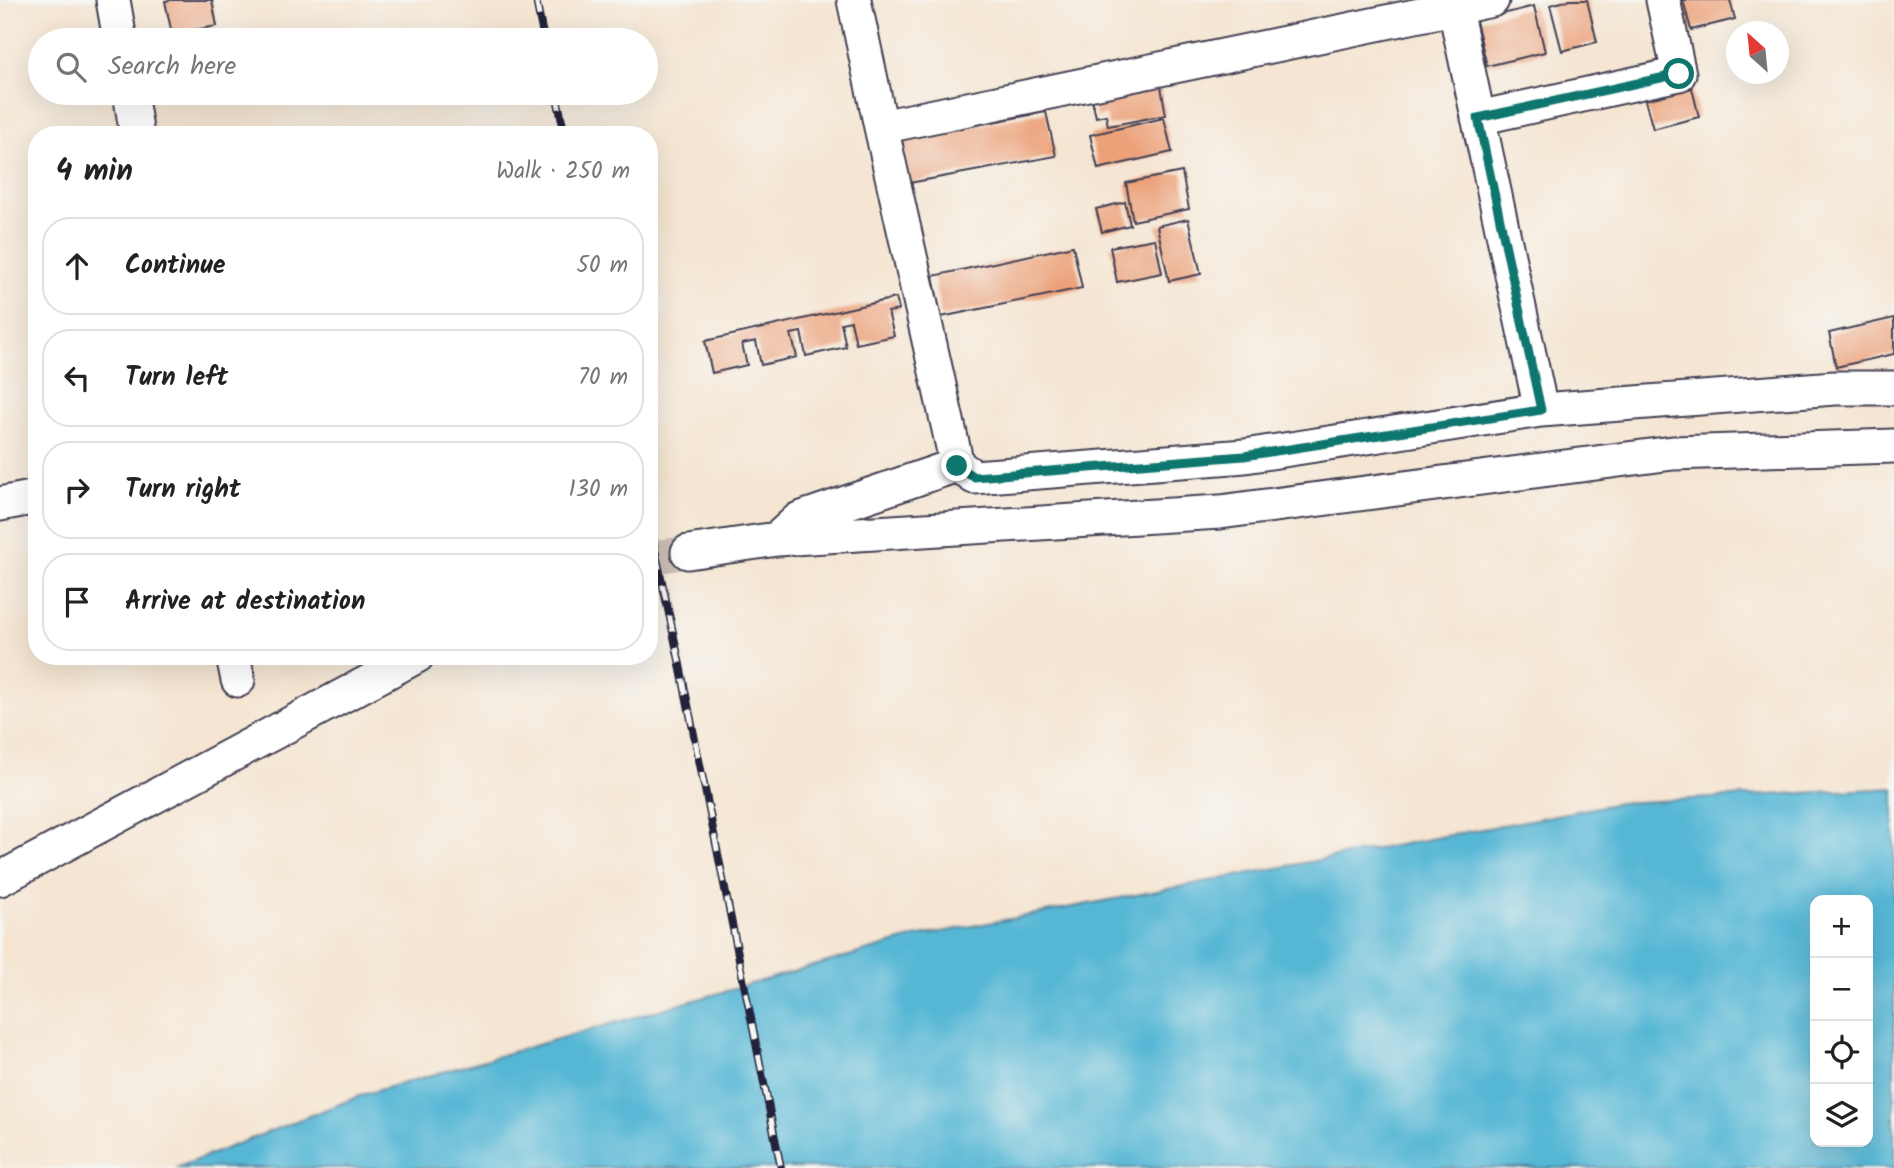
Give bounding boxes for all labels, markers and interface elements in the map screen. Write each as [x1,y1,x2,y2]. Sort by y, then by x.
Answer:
north arrow [1726,21,1789,84]
search box [28,28,658,105]
text: Search here [108,46,236,88]
icon: search [52,48,90,86]
route start [1663,58,1694,89]
text: 4 min [56,148,133,196]
text: Walk · 250 m [496,154,630,190]
text: Continue [125,245,226,287]
icon: ahead [58,247,96,285]
text: 50 m [577,248,628,284]
text: Turn left [125,357,228,399]
icon: left [58,359,96,397]
text: 70 m [578,360,628,396]
route end [941,450,972,481]
text: Turn right [125,469,241,511]
icon: right [58,471,96,509]
text: 130 m [569,472,628,508]
text: Arrive at destination [125,581,365,623]
icon: arrive [58,583,96,621]
map controls [1810,895,1873,1147]
button: + [1810,895,1873,958]
button: − [1810,958,1873,1021]
button: locate [1810,1021,1873,1084]
button: layers [1810,1084,1873,1147]

